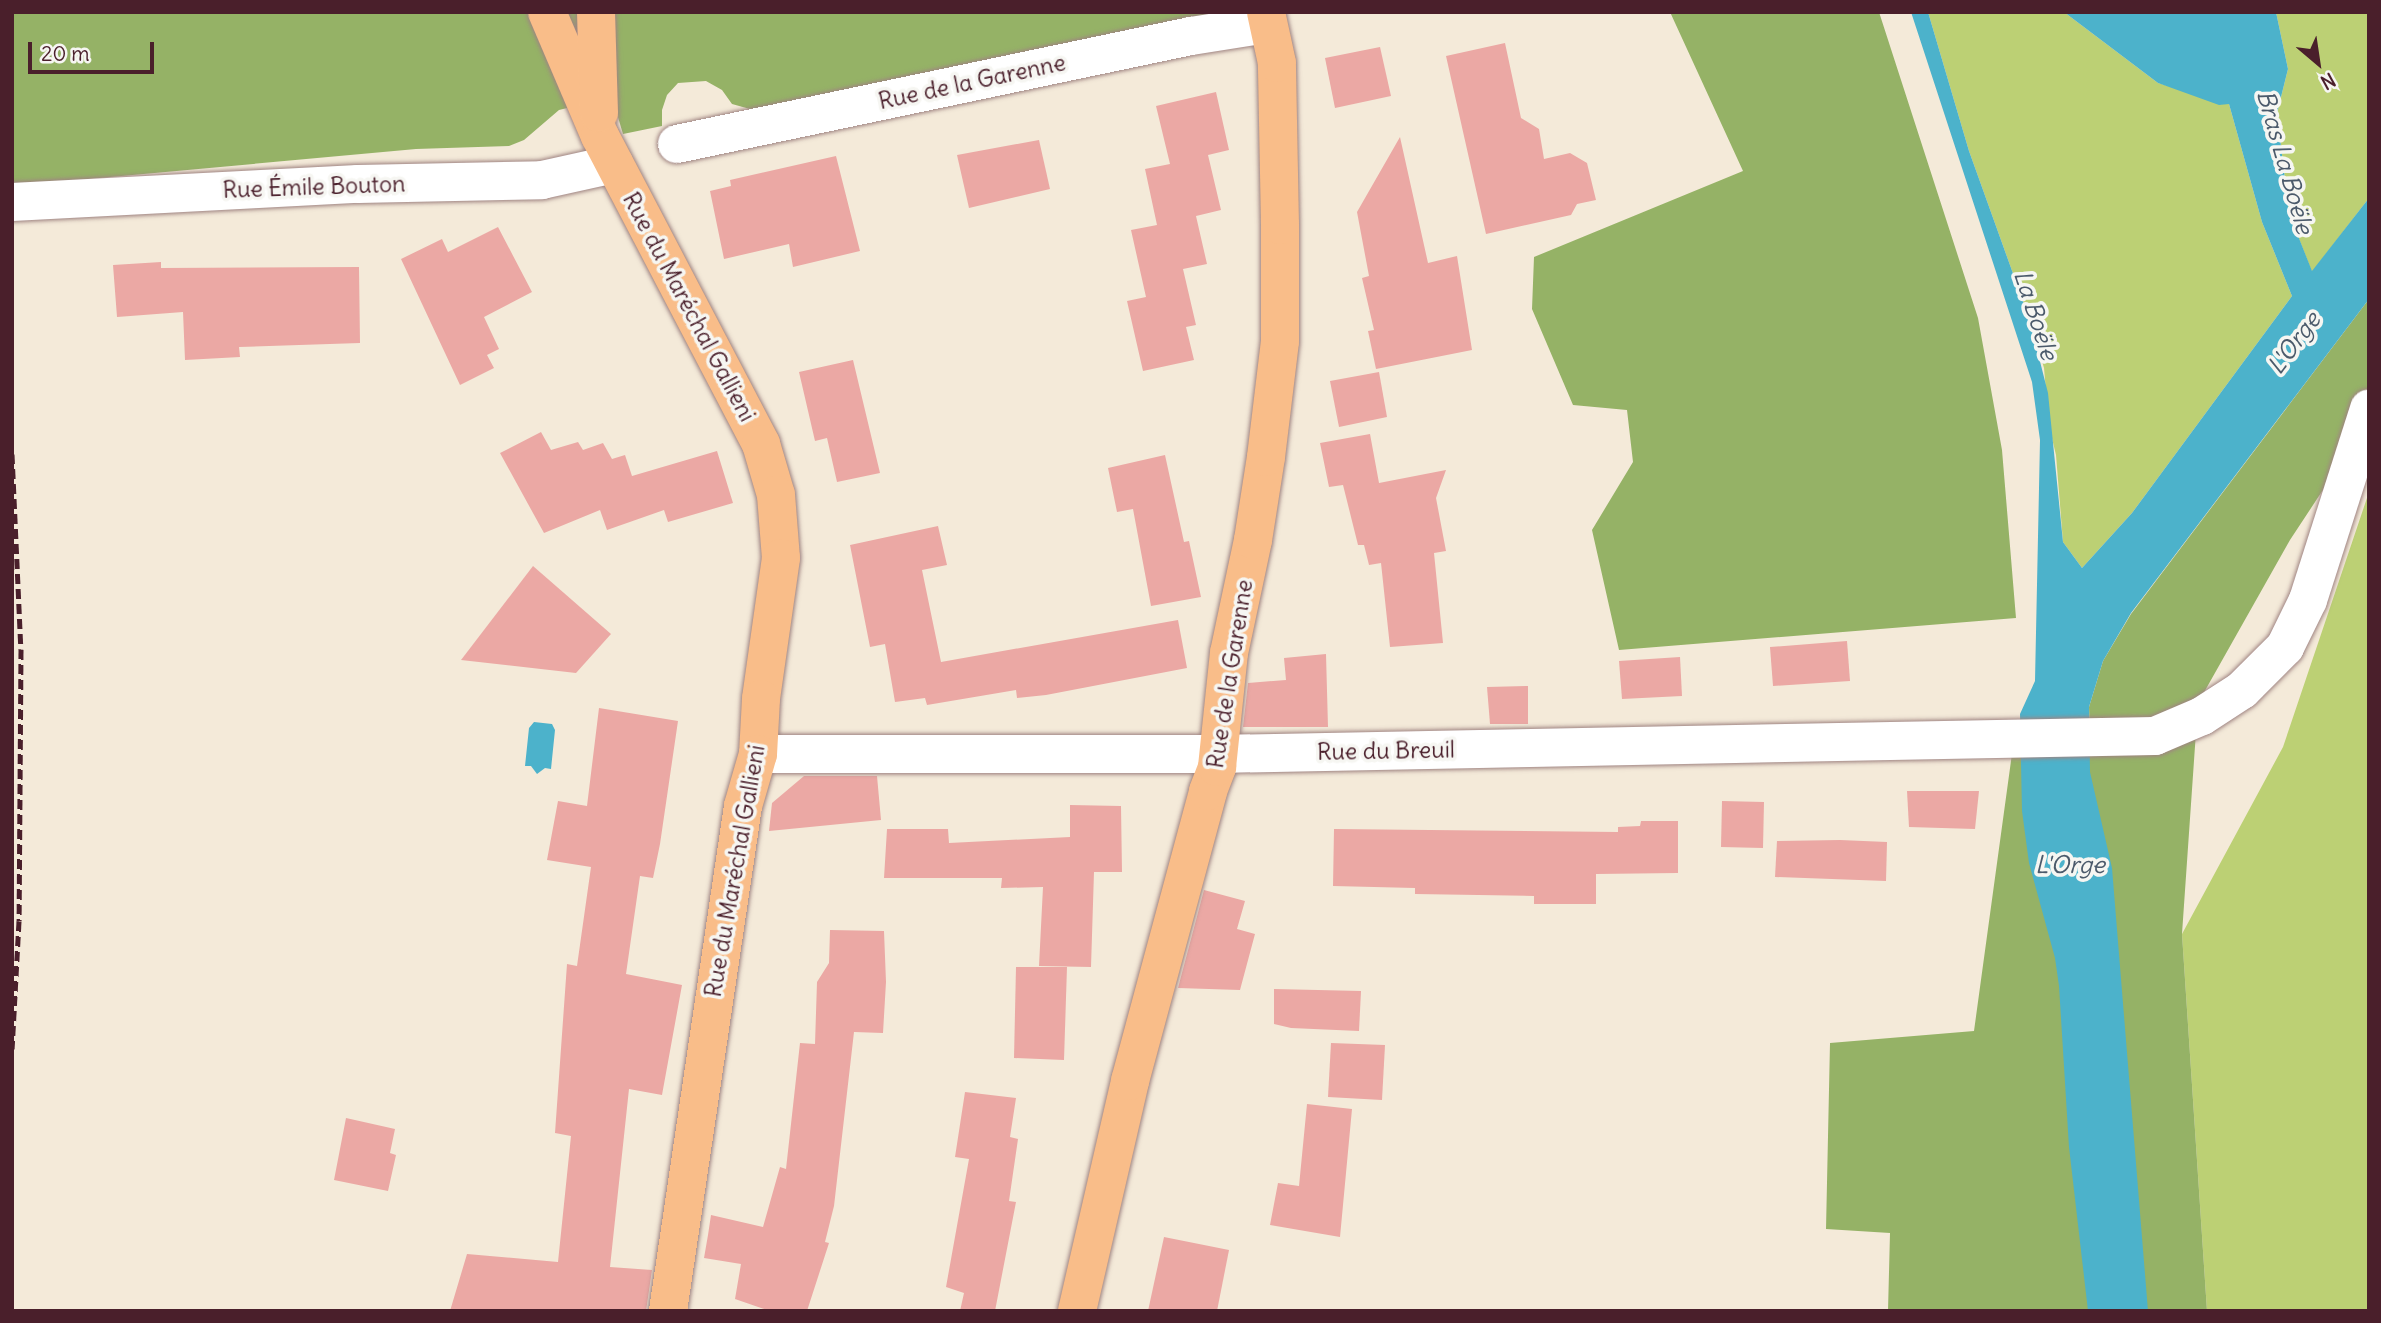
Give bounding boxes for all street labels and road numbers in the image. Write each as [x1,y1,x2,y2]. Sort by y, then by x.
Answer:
street label: Rue de la Garenne [876,49,1068,115]
street label: Rue Émile Bouton [222,170,406,204]
street label: Rue du Maréchal Gallieni [617,188,761,426]
street label: Rue de la Garenne [1201,578,1259,770]
street label: Rue du Breuil [1317,736,1455,766]
street label: Rue du Maréchal Gallieni [699,743,771,999]

